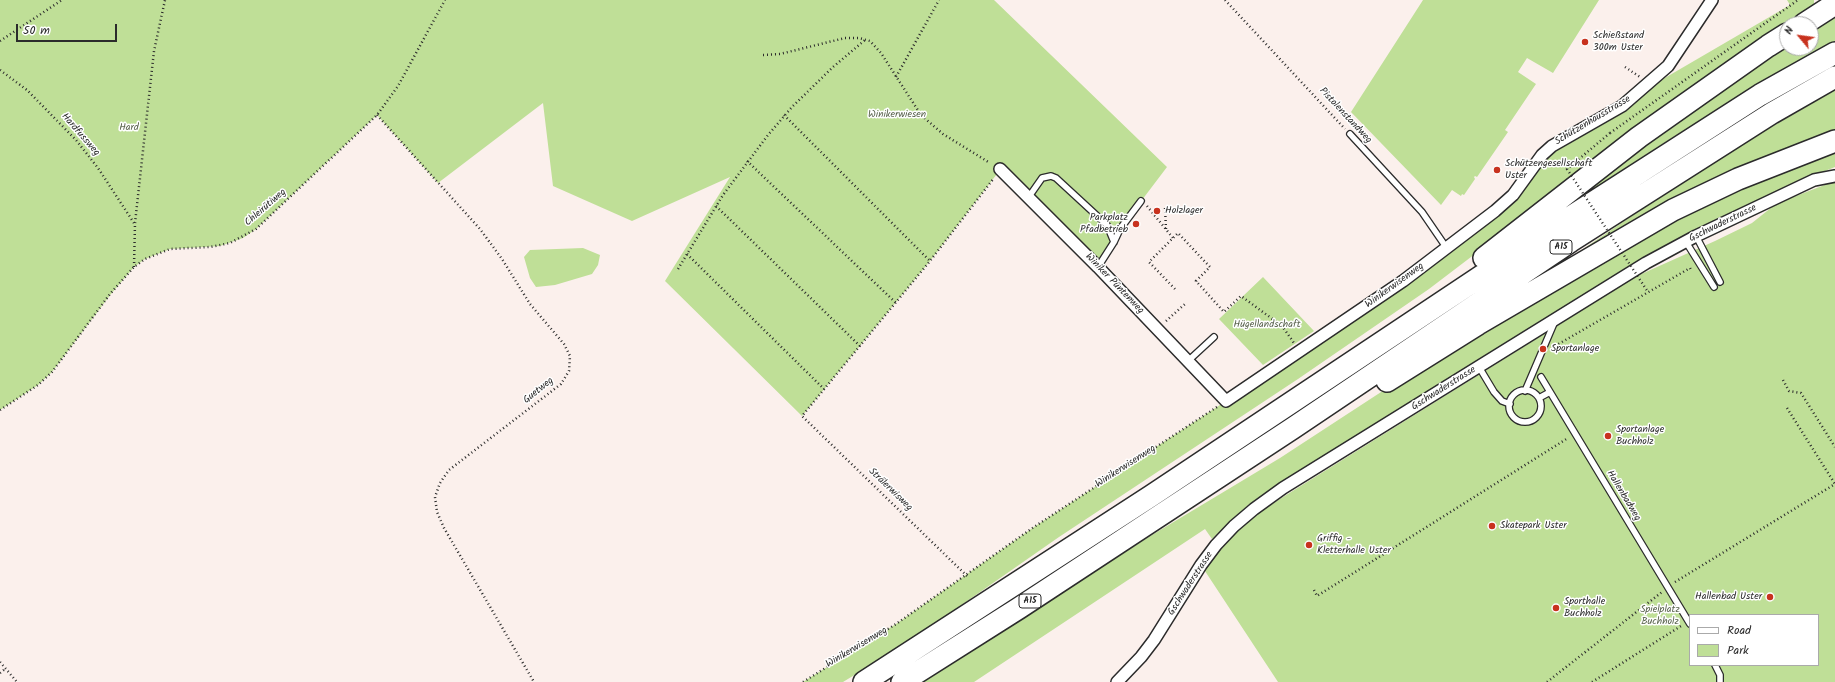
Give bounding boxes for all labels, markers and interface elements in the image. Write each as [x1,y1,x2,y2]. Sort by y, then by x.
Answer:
scale bar [18,16,119,42]
north arrow [1779,16,1819,56]
text: 50 m [23,21,50,40]
text: N [1780,23,1799,38]
place label: Schießstand 300m Uster [1593,30,1644,54]
marker: Schießstand 300m Uster [1580,37,1590,47]
street label: Pistolenstandweg [1316,86,1374,146]
street label: Schützenhausstrasse [1553,94,1633,148]
park label: Winikerwiesen [868,109,926,121]
street label: Hardfussweg [58,111,102,159]
park label: Hard [119,122,139,134]
place label: Schützengesellschaft Uster [1505,158,1592,182]
marker: Schützengesellschaft Uster [1492,165,1502,175]
street label: Chleirütiweg [243,187,289,229]
street label: Gschwaderstrasse [1687,202,1759,246]
place label: Holzlager [1165,205,1203,217]
marker: Holzlager [1152,206,1162,216]
place label: Parkplatz Pfadbetrieb [1080,212,1128,236]
marker: Parkplatz Pfadbetrieb [1131,219,1141,229]
road number: A15 [1550,240,1572,254]
street label: Winiker Püntenweg [1082,251,1146,317]
street label: Winikerwisenweg [1363,261,1427,311]
park label: Hügellandschaft [1233,319,1301,331]
place label: Sportanlage [1551,343,1599,355]
marker: Sportanlage [1538,344,1548,354]
street label: Gschwaderstrasse [1410,364,1478,414]
street label: Guetweg [522,375,556,407]
place label: Sportanlage Buchholz [1616,424,1664,448]
marker: Sportanlage Buchholz [1603,431,1613,441]
street label: Winikerwisenweg [1094,443,1158,491]
street label: Strälerwisweg [865,466,915,514]
street label: Hallenbadweg [1603,468,1643,524]
place label: Skatepark Uster [1500,520,1566,532]
marker: Skatepark Uster [1487,521,1497,531]
place label: Griffig - Kletterhalle Uster [1317,533,1391,556]
marker: Griffig - Kletterhalle Uster [1304,540,1314,550]
street label: Gschwaderstrasse [1166,550,1216,618]
place label: Hallenbad Uster [1695,591,1762,603]
marker: Hallenbad Uster [1765,592,1775,602]
road number: A15 [1019,594,1041,608]
place label: Sporthalle Buchholz [1564,596,1605,620]
marker: Sporthalle Buchholz [1551,603,1561,613]
park label: Spielplatz Buchholz [1640,604,1680,628]
legend [1689,614,1819,666]
text: Road [1727,621,1751,640]
street label: Winikerwisenweg [824,625,890,671]
text: Park [1727,641,1749,660]

